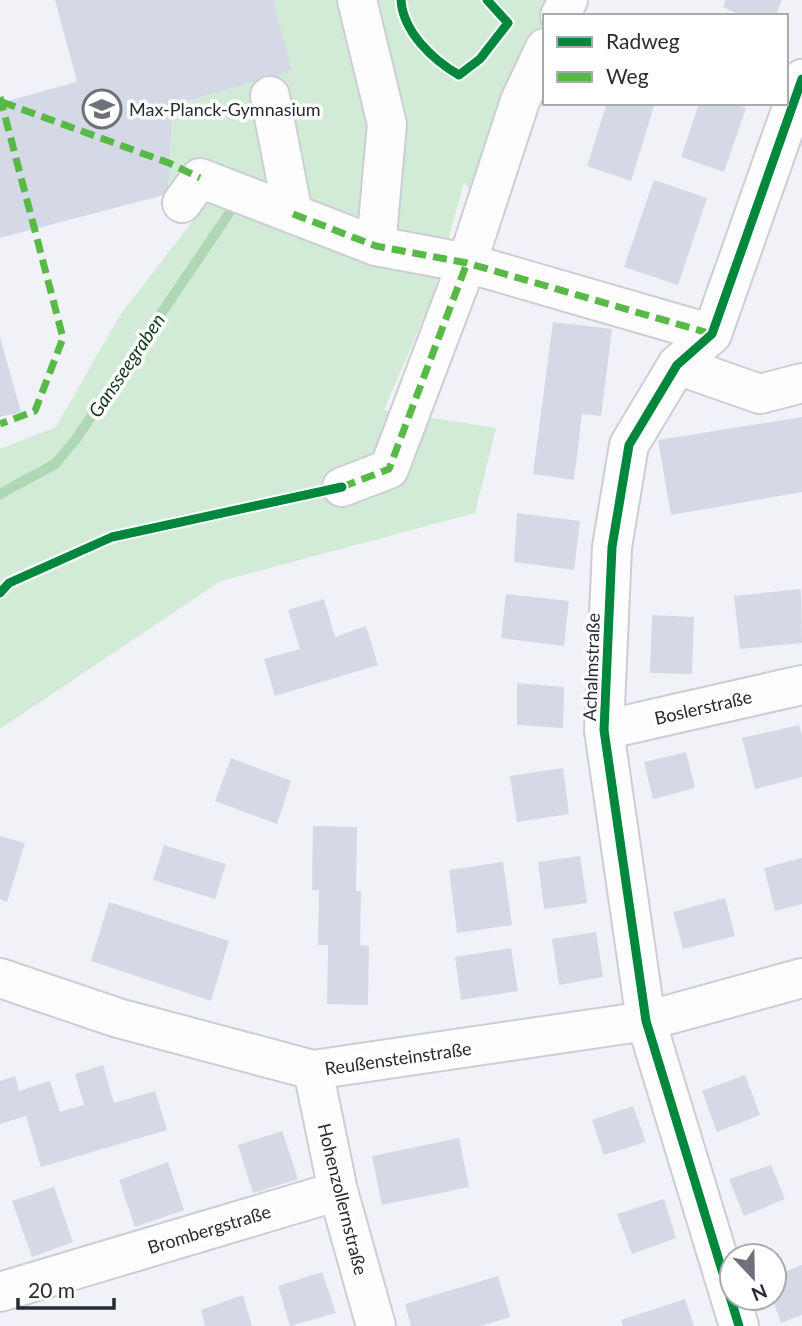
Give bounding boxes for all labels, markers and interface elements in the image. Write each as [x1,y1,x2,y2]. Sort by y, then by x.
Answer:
legend [543,14,788,105]
text: Radweg [606,28,680,53]
text: Weg [606,63,649,88]
school or university icon: Max-Planck-Gymnasium [81,88,123,130]
place label: Max-Planck-Gymnasium [129,98,321,120]
water label: Gansseegraben [83,309,169,421]
street label: Achalmstraße [578,613,604,721]
street label: Boslerstraße [652,685,754,729]
street label: Reußensteinstraße [323,1037,473,1079]
street label: Hohenzollernstraße [314,1121,372,1277]
street label: Brombergstraße [145,1200,273,1258]
north arrow [718,1242,788,1312]
scale bar [18,1266,114,1310]
text: 20 m [28,1277,75,1302]
text: N [748,1280,771,1307]

